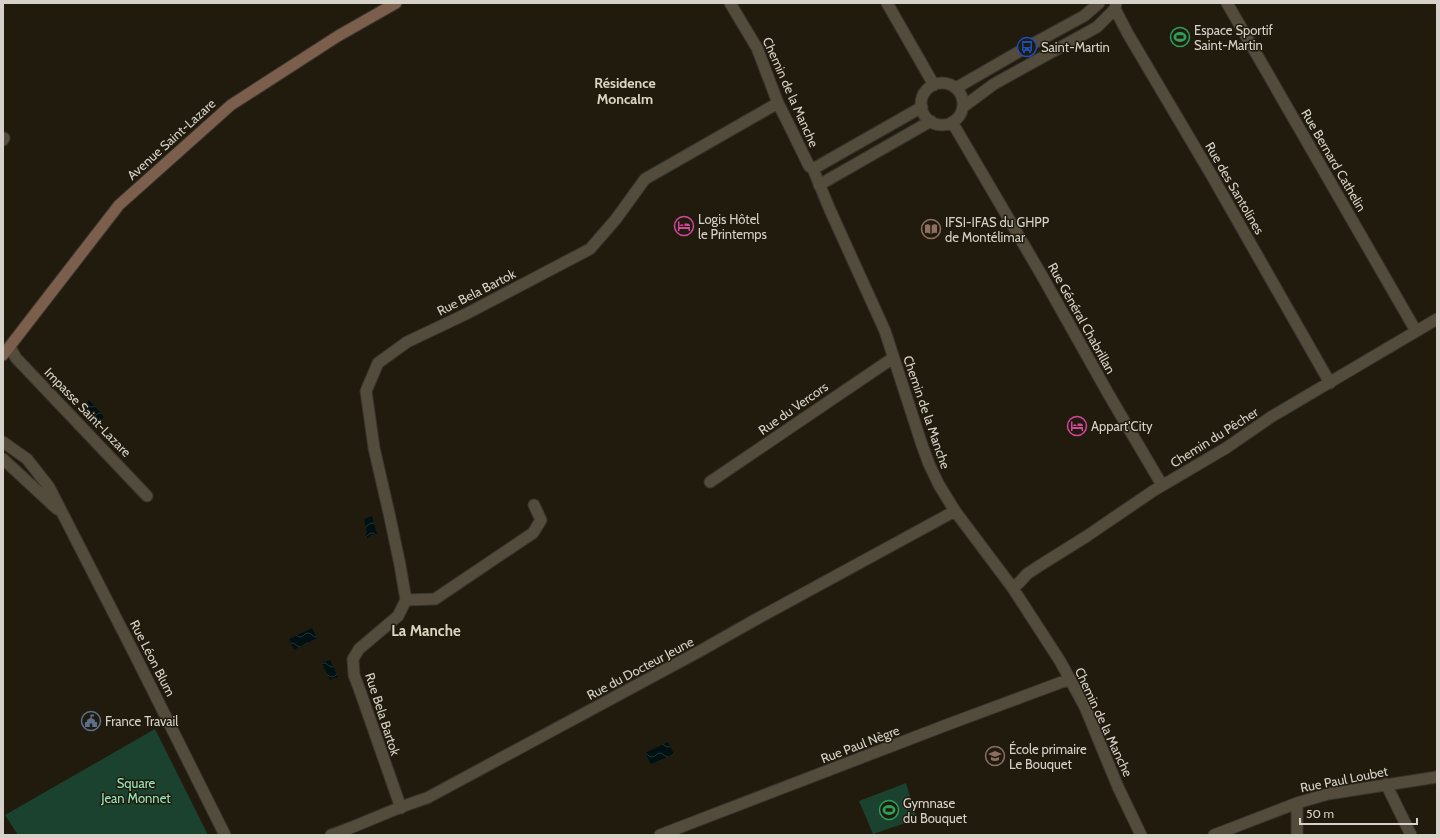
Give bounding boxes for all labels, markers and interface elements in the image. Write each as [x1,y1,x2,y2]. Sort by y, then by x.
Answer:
place label: Espace Sportif Saint-Martin [1194,22,1274,53]
sports icon: Espace Sportif Saint-Martin [1169,26,1191,48]
street label: Chemin de la Manche [760,35,823,150]
bus stop icon: Saint-Martin [1016,36,1038,58]
place label: Saint-Martin [1041,39,1110,55]
district label: Résidence Moncalm [594,74,656,108]
street label: Avenue Saint-Lazare [123,95,219,183]
street label: Rue Bernard Cathelin [1298,106,1370,214]
street label: Rue des Santolines [1202,139,1268,238]
place label: Logis Hôtel le Printemps [698,211,768,242]
place label: IFSI-IFAS du GHPP de Montélimar [945,214,1050,245]
hotel icon: Logis Hôtel le Printemps [673,215,695,237]
library icon: IFSI-IFAS du GHPP de Montélimar [920,218,942,240]
street label: Rue Général Chabrillan [1045,260,1119,376]
street label: Rue Bela Bartok [434,265,518,319]
street label: Chemin de la Manche [900,353,954,471]
street label: Impasse Saint-Lazare [41,364,135,460]
street label: Rue du Vercors [755,378,831,438]
street label: Chemin du Pêcher [1167,403,1262,470]
hotel icon: Appart'City [1066,415,1088,437]
place label: Appart'City [1091,418,1153,434]
street label: Rue Léon Blum [127,617,179,699]
district label: La Manche [391,622,461,640]
street label: Rue du Docteur Jeune [584,633,697,703]
street label: Chemin de la Manche [1072,665,1136,779]
street label: Rue Bela Bartok [362,671,404,758]
public building icon: France Travail [80,710,102,732]
place label: France Travail [105,713,178,729]
street label: Rue Paul Nègre [818,722,902,766]
place label: École primaire Le Bouquet [1009,740,1087,772]
school or university icon: École primaire Le Bouquet [984,745,1006,767]
street label: Rue Paul Loubet [1299,763,1390,795]
park label: Square Jean Monnet [100,775,171,806]
place label: Gymnase du Bouquet [903,795,967,826]
sports icon: Gymnase du Bouquet [878,799,900,821]
scale bar [1300,800,1417,826]
text: 50 m [1306,806,1334,821]

